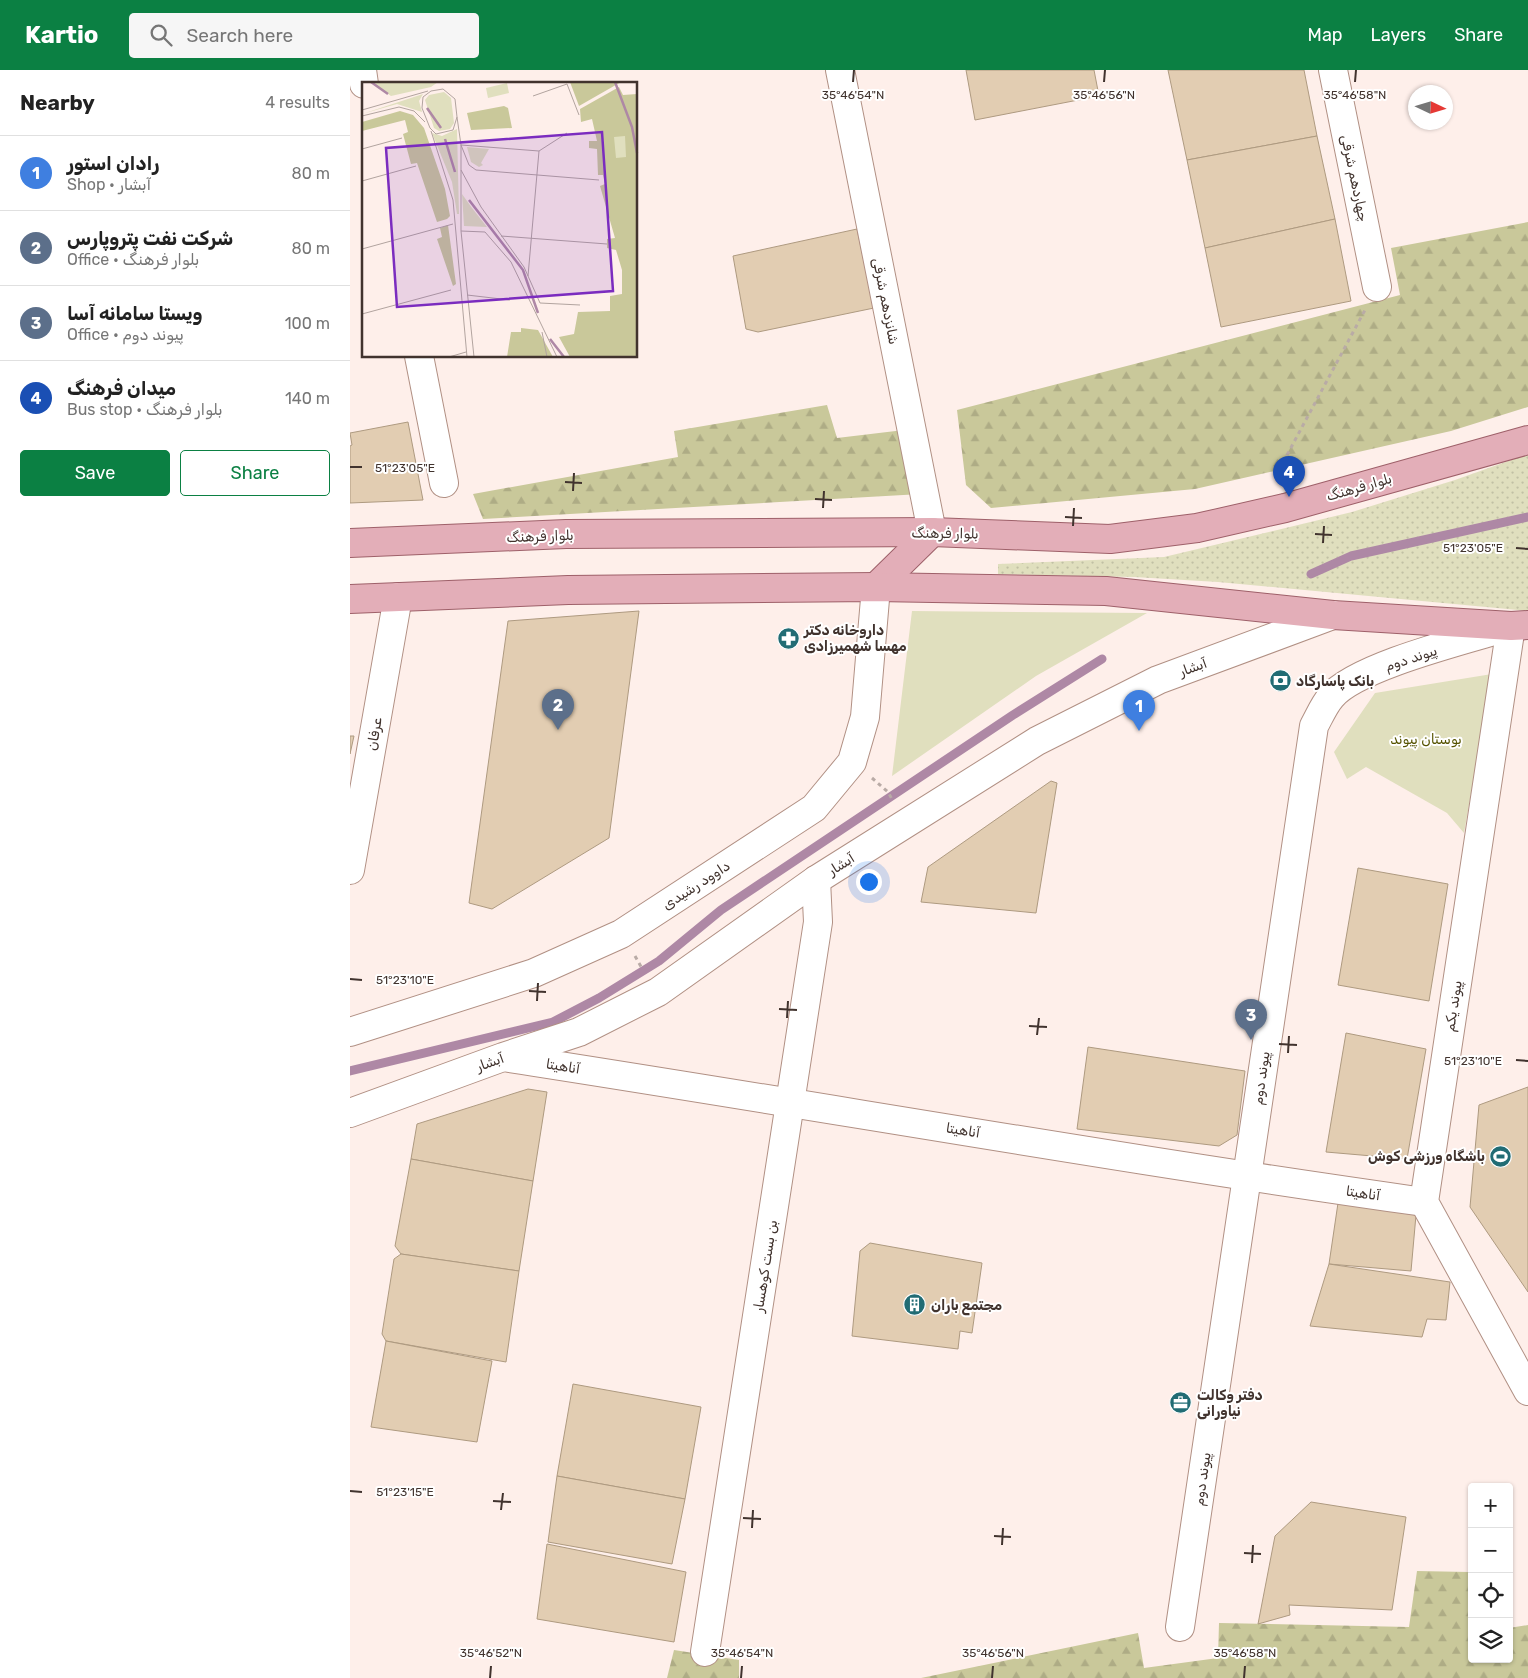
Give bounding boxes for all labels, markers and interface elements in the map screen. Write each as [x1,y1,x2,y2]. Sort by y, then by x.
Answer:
search box [129,13,479,58]
text: Kartio [25,21,99,49]
icon: search [147,21,175,49]
text: Search here [187,24,293,47]
text: Map [1308,24,1343,46]
text: Layers [1371,24,1426,46]
text: Share [1454,24,1503,46]
inset map [362,82,638,358]
north arrow [1408,85,1453,130]
text: 35°46'54"N [822,88,884,102]
text: 35°46'56"N [1073,88,1135,102]
text: 35°46'58"N [1324,88,1386,102]
text: Nearby [20,90,95,115]
text: 4 results [265,93,330,112]
street label: چهاردهم شرقی [1337,133,1372,223]
text: رادان استور [67,152,159,175]
text: 1 [32,164,40,183]
text: 80 m [292,164,330,183]
text: Shop · آبشار [67,175,151,194]
text: شرکت نفت پتروپارس [67,227,233,250]
text: 2 [31,239,41,258]
text: 80 m [292,239,330,258]
text: Office · بلوار فرهنگ [67,250,199,269]
street label: شانزدهم شرقی [869,256,902,346]
text: ویستا سامانه آسا [67,302,203,325]
text: 3 [31,314,41,333]
text: 100 m [285,314,330,333]
text: Office · پیوند دوم [67,325,184,344]
text: میدان فرهنگ [67,377,176,400]
text: 4 [31,389,41,408]
text: 140 m [285,389,330,408]
text: Bus stop · بلوار فرهنگ [67,400,222,419]
button: Save [20,450,170,496]
button: Share [180,450,330,496]
pin: 4 [1273,456,1305,497]
text: 51°23'05"E [375,461,435,475]
street label: بلوار فرهنگ [1325,470,1394,505]
street label: بلوار فرهنگ [911,524,979,543]
street label: بلوار فرهنگ [506,527,574,546]
text: 51°23'05"E [1443,541,1503,555]
place label: داروخانه دکتر مهسا شهمیرزادی [803,622,907,655]
pharmacy icon: داروخانه دکتر مهسا شهمیرزادی [776,626,800,650]
street label: پیوند دوم [1383,642,1440,676]
street label: آبشار [1176,655,1209,681]
bank icon: بانک پاسارگاد [1268,669,1292,693]
place label: بانک پاسارگاد [1296,673,1374,691]
pin: 2 [542,689,574,730]
pin: 1 [1123,690,1155,731]
street label: عرفان [363,716,386,752]
park label: بوستان پیوند [1390,731,1462,749]
street label: آبشار [824,850,858,880]
street label: داوود رشیدی [659,857,733,914]
your location [856,869,882,895]
text: 51°23'10"E [376,973,434,987]
street label: پیوند یکم [1441,979,1467,1033]
pin: 3 [1235,999,1267,1040]
street label: آبشار [473,1050,506,1076]
street label: پیوند دوم [1249,1050,1275,1106]
text: 51°23'10"E [1444,1054,1502,1068]
street label: آناهیتا [545,1055,581,1078]
street label: آناهیتا [945,1119,981,1142]
sports icon: باشگاه ورزشی کوش [1489,1144,1513,1168]
place label: باشگاه ورزشی کوش [1368,1148,1485,1165]
street label: آناهیتا [1345,1183,1381,1204]
street label: بن بست کوهسار [750,1219,781,1314]
building icon: مجتمع باران [903,1293,927,1317]
place label: مجتمع باران [931,1297,1002,1316]
place label: دفتر وکالت نیاورانی [1197,1387,1262,1420]
office icon: دفتر وکالت نیاورانی [1169,1391,1193,1415]
street label: پیوند دوم [1190,1451,1216,1507]
map controls [1468,1483,1513,1663]
button: + [1468,1483,1513,1528]
text: 51°23'15"E [376,1485,434,1499]
button: − [1468,1528,1513,1573]
button: locate [1468,1573,1513,1618]
button: layers [1468,1618,1513,1663]
text: 35°46'52"N [460,1646,522,1660]
text: 35°46'54"N [711,1646,773,1660]
text: 35°46'56"N [962,1646,1024,1660]
text: 35°46'58"N [1214,1646,1276,1660]

